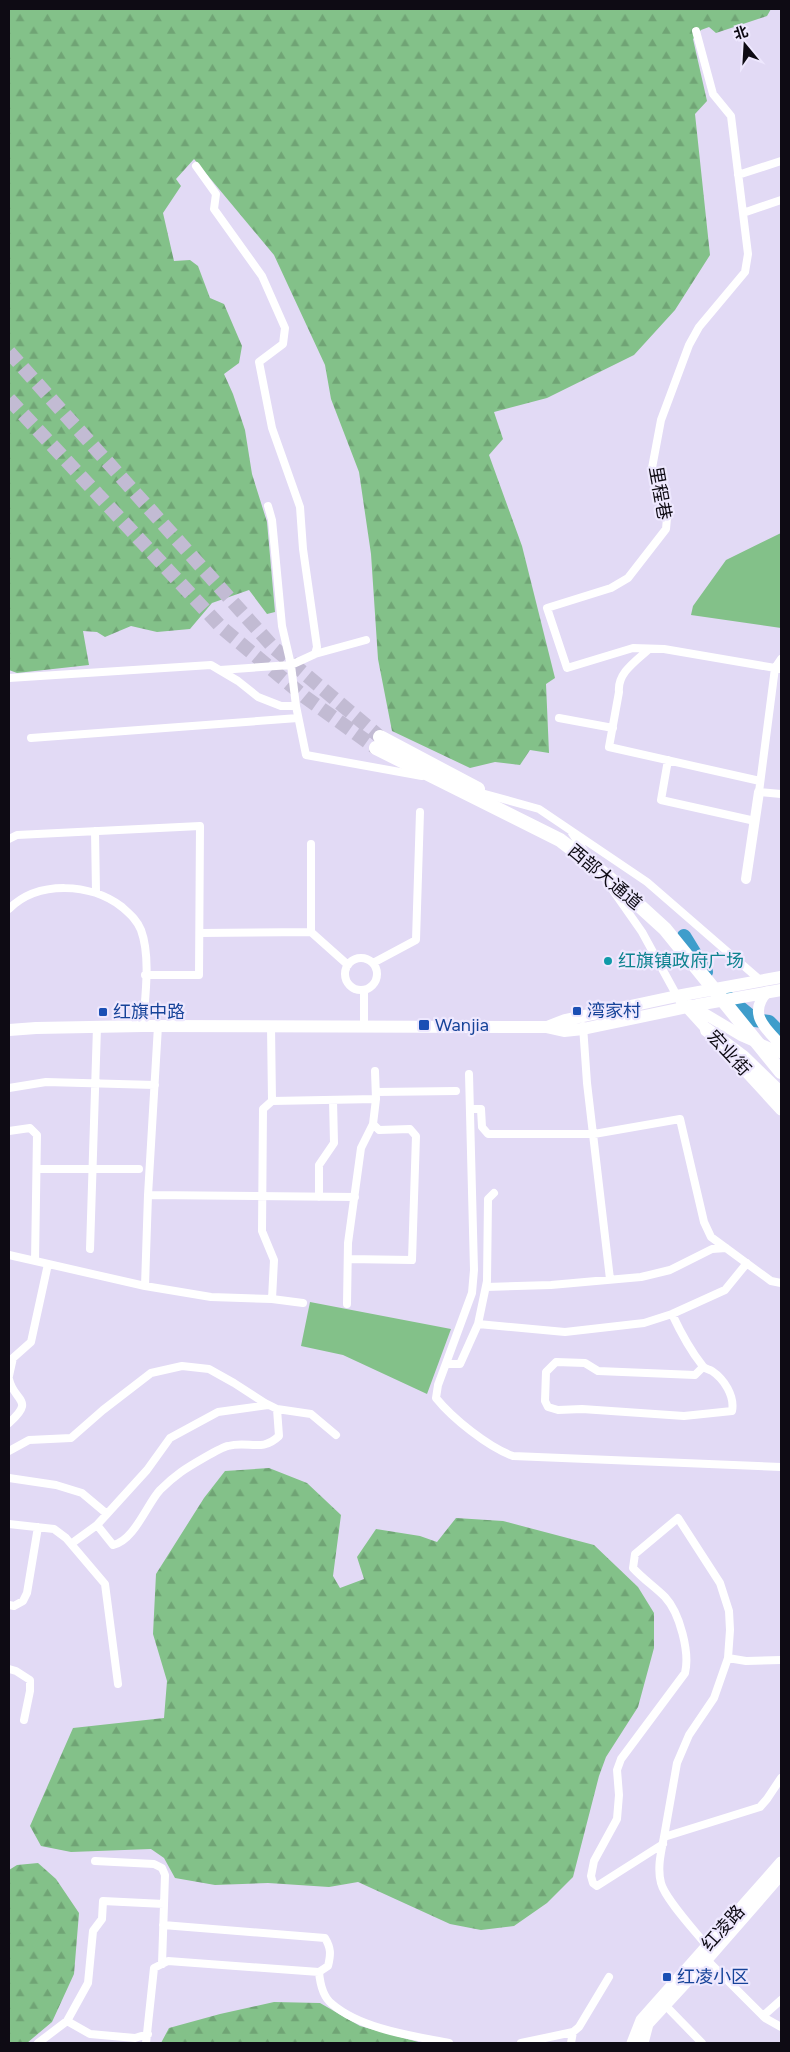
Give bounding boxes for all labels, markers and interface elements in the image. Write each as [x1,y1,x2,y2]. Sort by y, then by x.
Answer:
north arrow [720,20,770,70]
text: 北 [732,23,750,43]
street label: 里程巷 [644,465,676,521]
street label: 西部大通道 [563,840,647,914]
place label: 红旗镇政府广场 [618,950,744,972]
marker: 红旗镇政府广场 [602,955,614,967]
place label: 湾家村 [587,1000,641,1022]
place label: 红旗中路 [113,1001,185,1023]
marker: 湾家村 [571,1005,583,1017]
marker: 红旗中路 [97,1006,109,1018]
place label: Wanjia [435,1014,489,1036]
marker: Wanjia [417,1018,431,1032]
street label: 宏业街 [703,1026,755,1080]
street label: 红凌路 [697,1901,749,1955]
place label: 红凌小区 [677,1966,749,1988]
marker: 红凌小区 [661,1971,673,1983]

